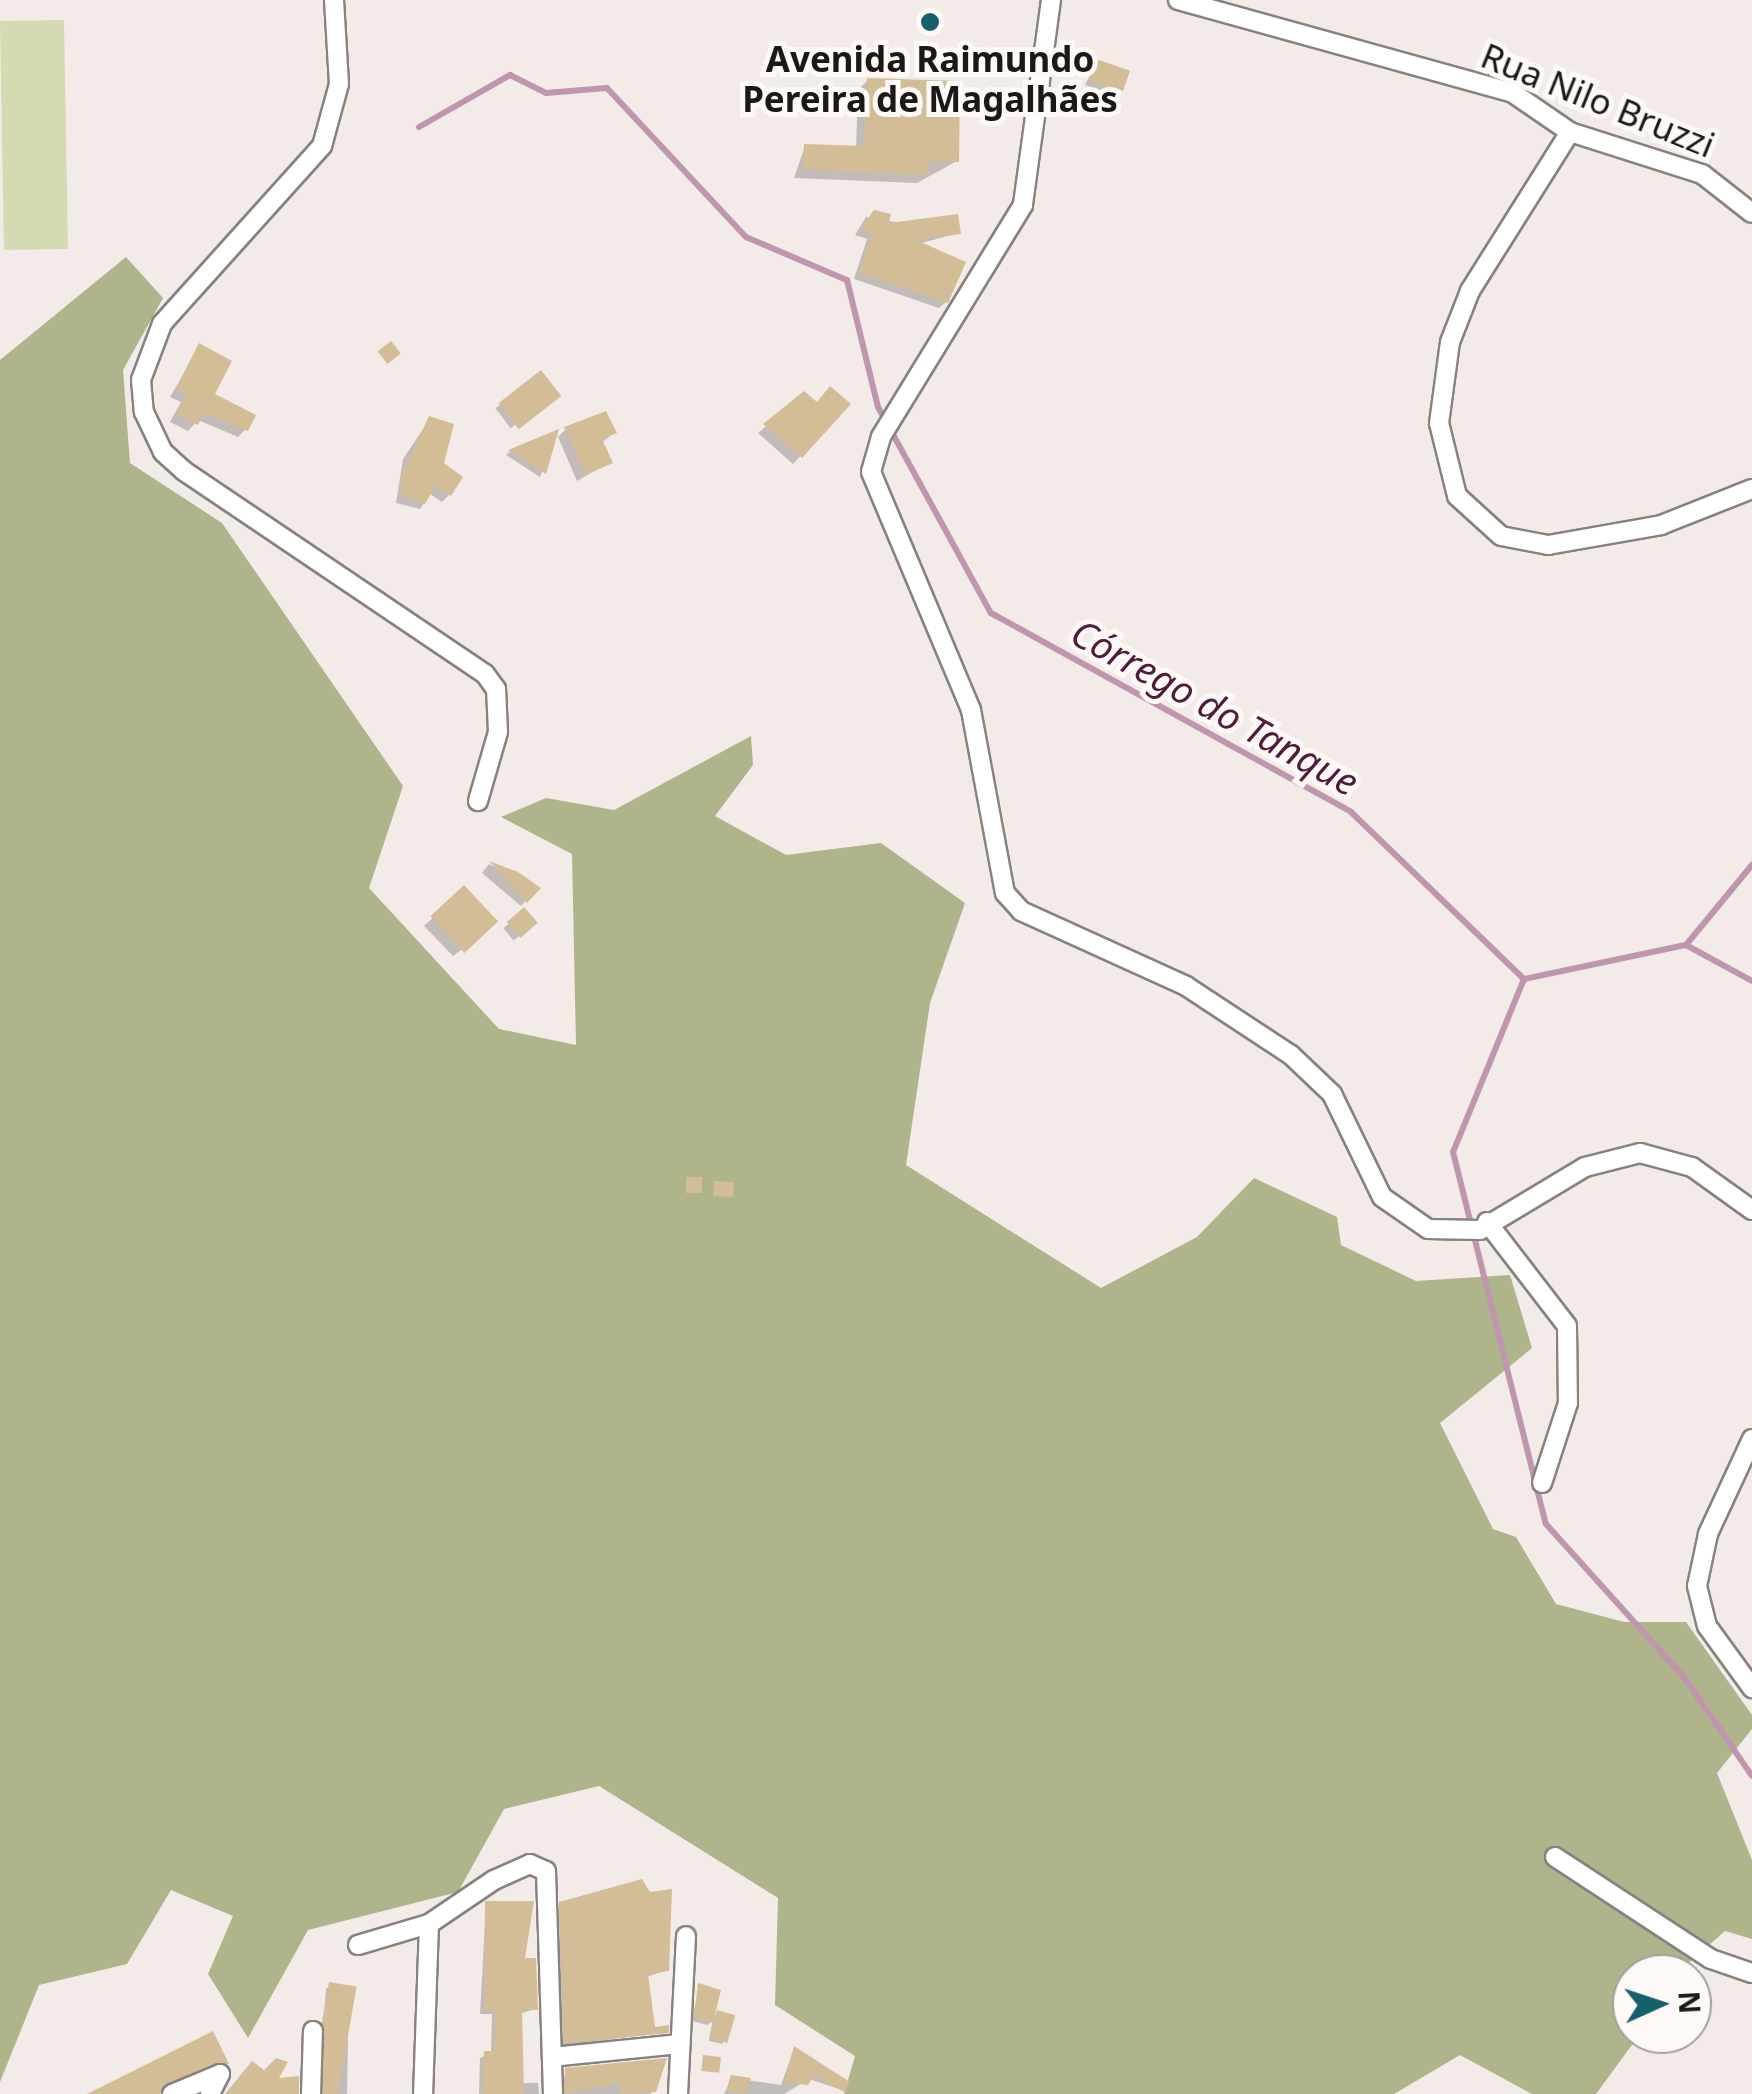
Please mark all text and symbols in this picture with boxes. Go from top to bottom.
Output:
marker: Avenida Raimundo Pereira de Magalhães [919,11,941,33]
street label: Rua Nilo Bruzzi [1475,34,1721,166]
place label: Avenida Raimundo Pereira de Magalhães [742,38,1118,120]
water label: Córrego do Tanque [1063,609,1367,805]
north arrow [1612,1954,1712,2054]
text: N [1670,1990,1710,2015]

